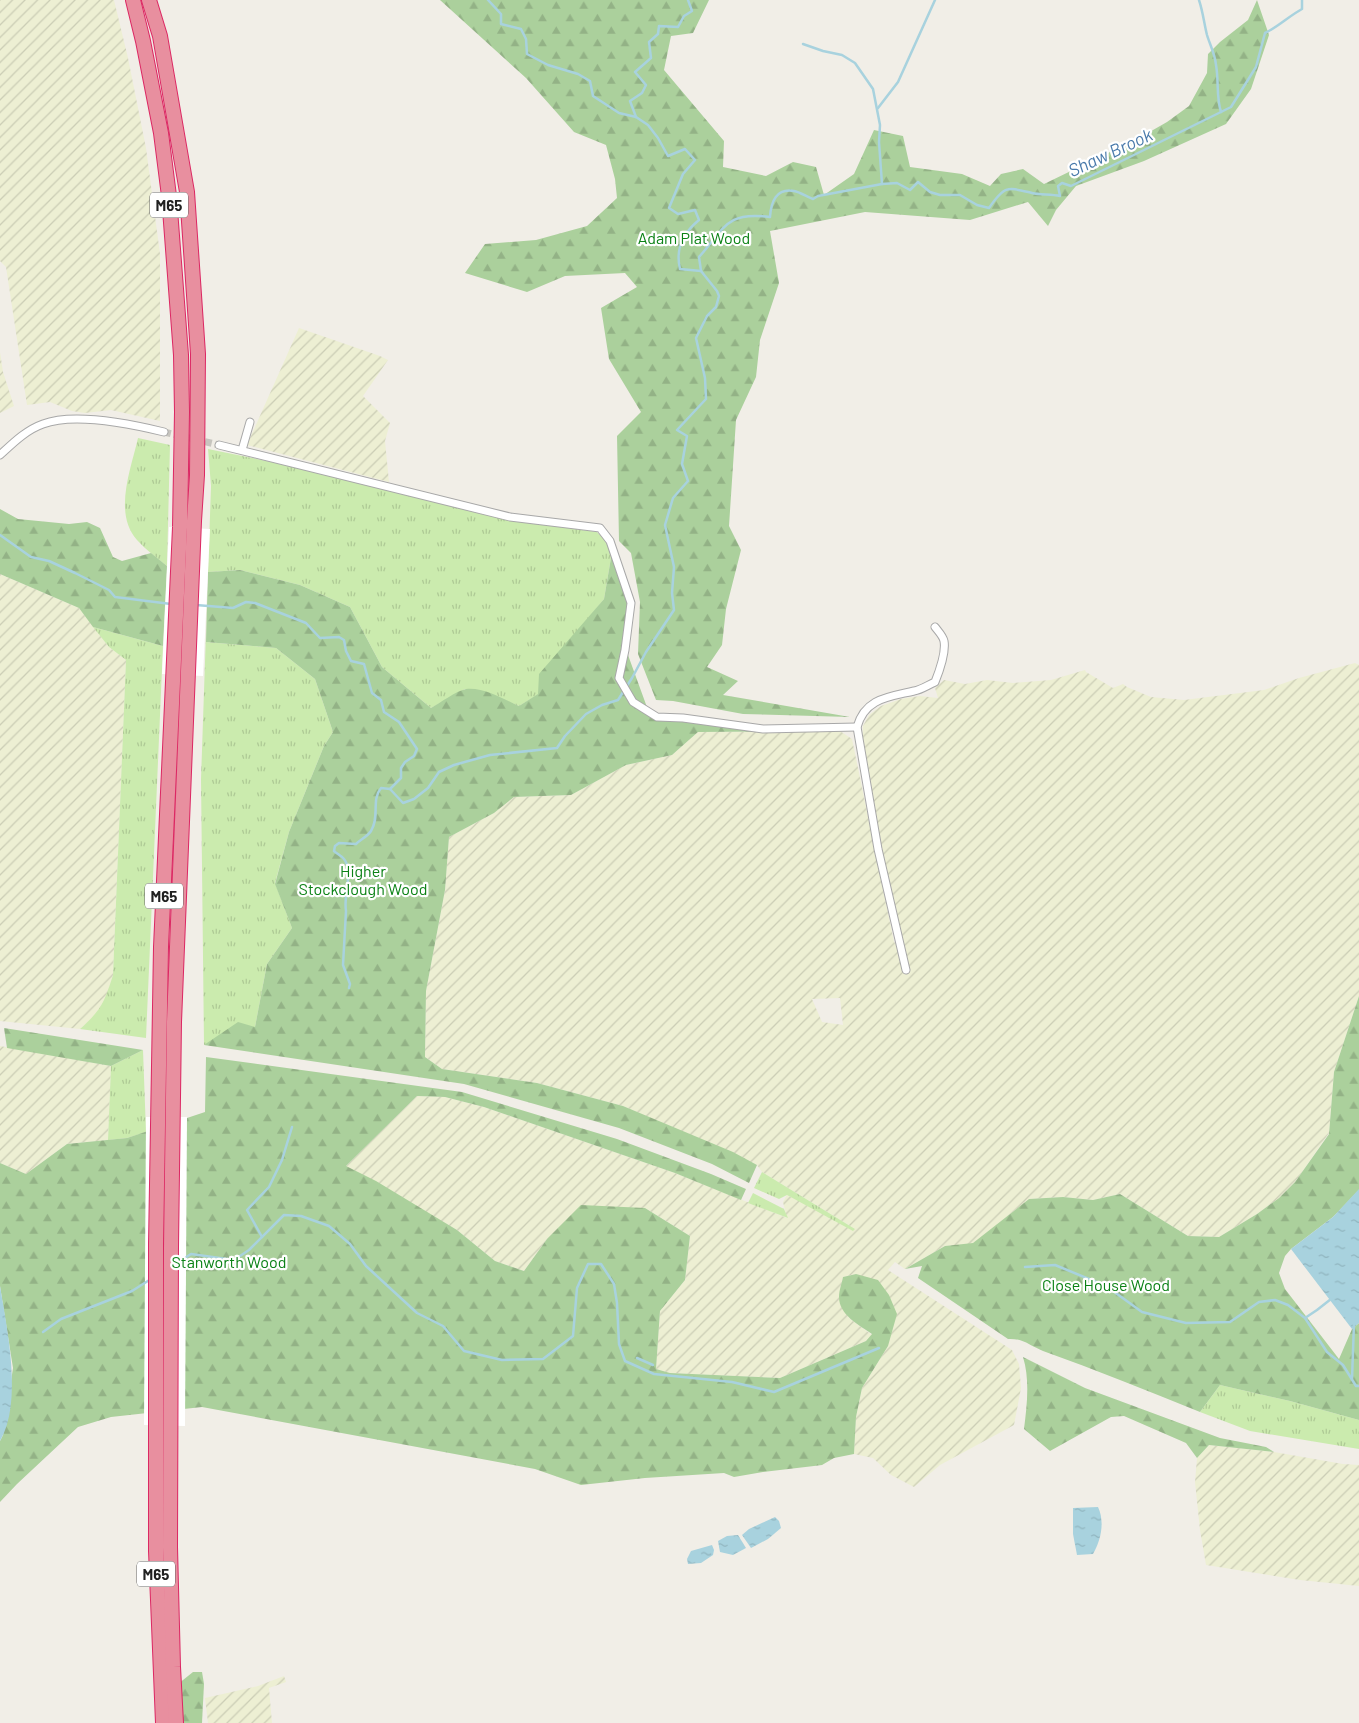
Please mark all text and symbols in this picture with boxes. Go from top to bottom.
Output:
water label: Shaw Brook [1064,123,1156,181]
road number: M65 [150,192,188,218]
park label: Adam Plat Wood [638,228,750,247]
park label: Higher Stockclough Wood [299,861,427,898]
road number: M65 [145,884,183,908]
park label: Stanworth Wood [172,1252,286,1271]
park label: Close House Wood [1042,1275,1170,1294]
road number: M65 [137,1562,175,1586]

